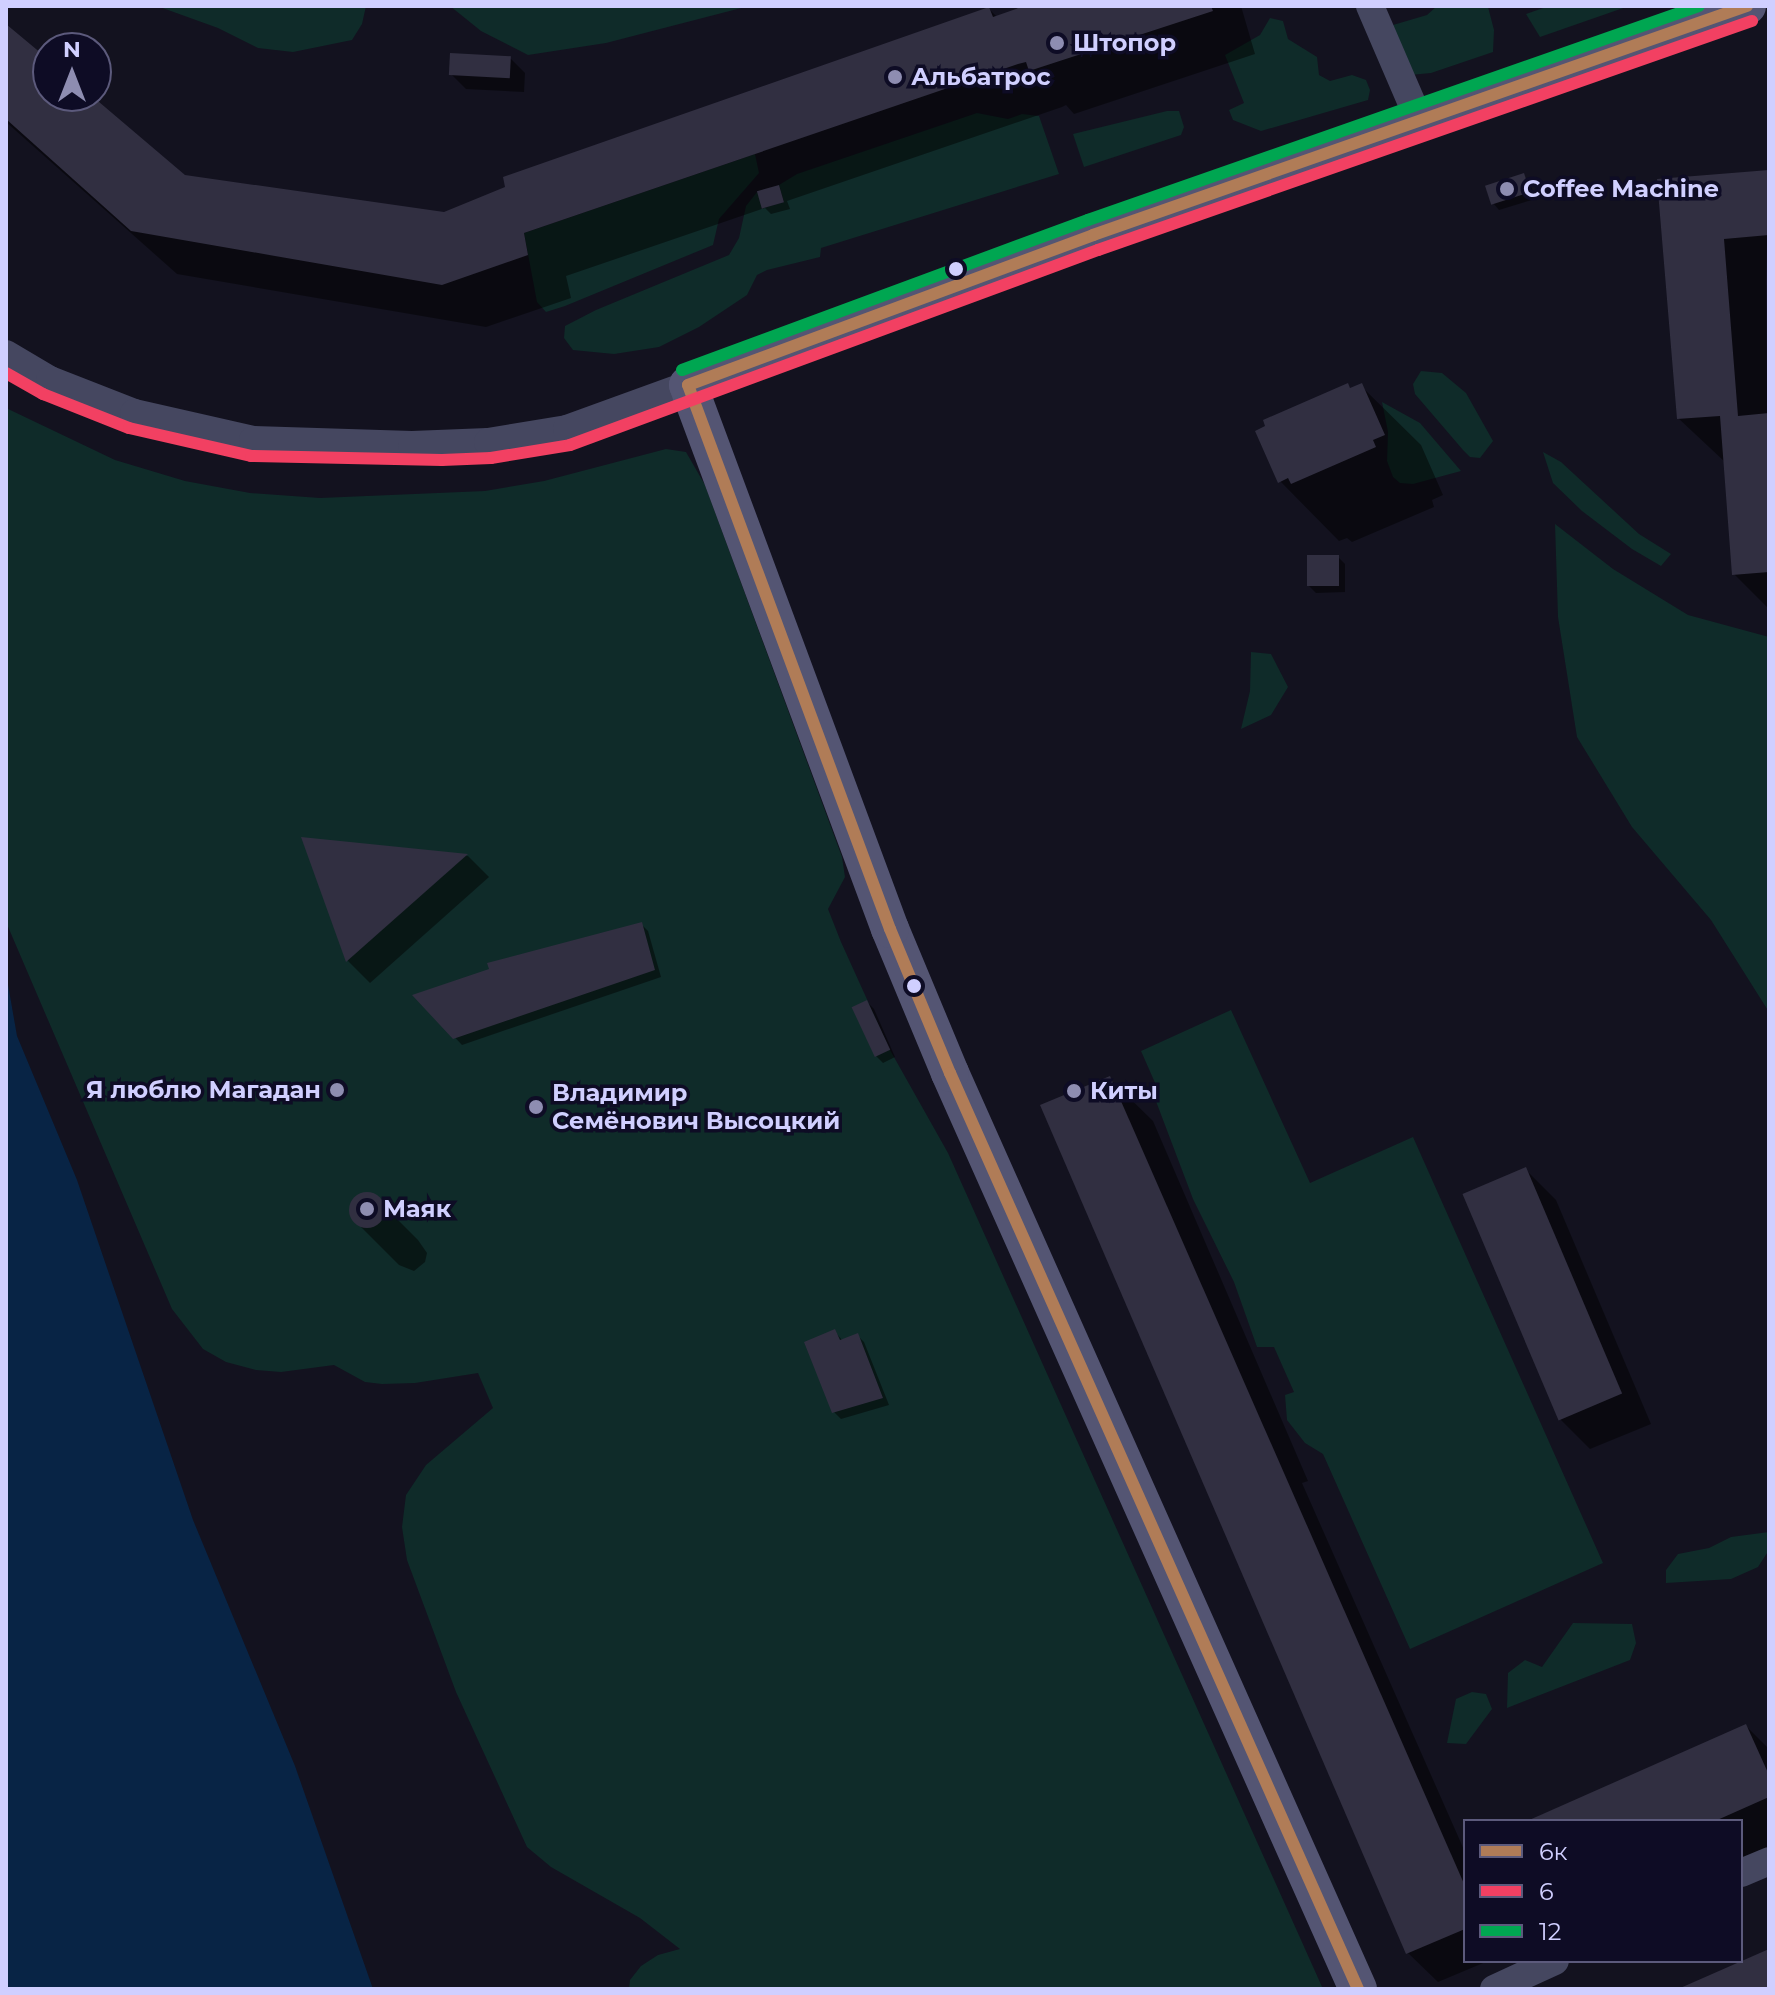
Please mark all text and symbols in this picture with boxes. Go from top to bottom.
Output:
place label: Штопор [1073,29,1176,57]
north arrow [32,32,112,112]
marker: Штопор [1048,34,1066,52]
text: N [63,36,81,63]
place label: Альбатрос [911,63,1051,91]
marker: Альбатрос [886,68,904,86]
place label: Coffee Machine [1523,175,1719,203]
marker: Coffee Machine [1498,180,1516,198]
unlabelled marker [948,261,964,277]
unlabelled marker [906,978,922,994]
place label: Я люблю Магадан [86,1076,321,1104]
place label: Киты [1090,1077,1158,1105]
place label: Владимир Семёнович Высоцкий [552,1079,840,1135]
marker: Я люблю Магадан [328,1081,346,1099]
marker: Киты [1065,1082,1083,1100]
marker: Владимир Семёнович Высоцкий [527,1098,545,1116]
place label: Маяк [383,1195,451,1223]
marker: Маяк [358,1200,376,1218]
legend [1463,1819,1743,1963]
text: 6к [1539,1837,1568,1866]
text: 6 [1539,1877,1554,1906]
text: 12 [1539,1917,1561,1946]

